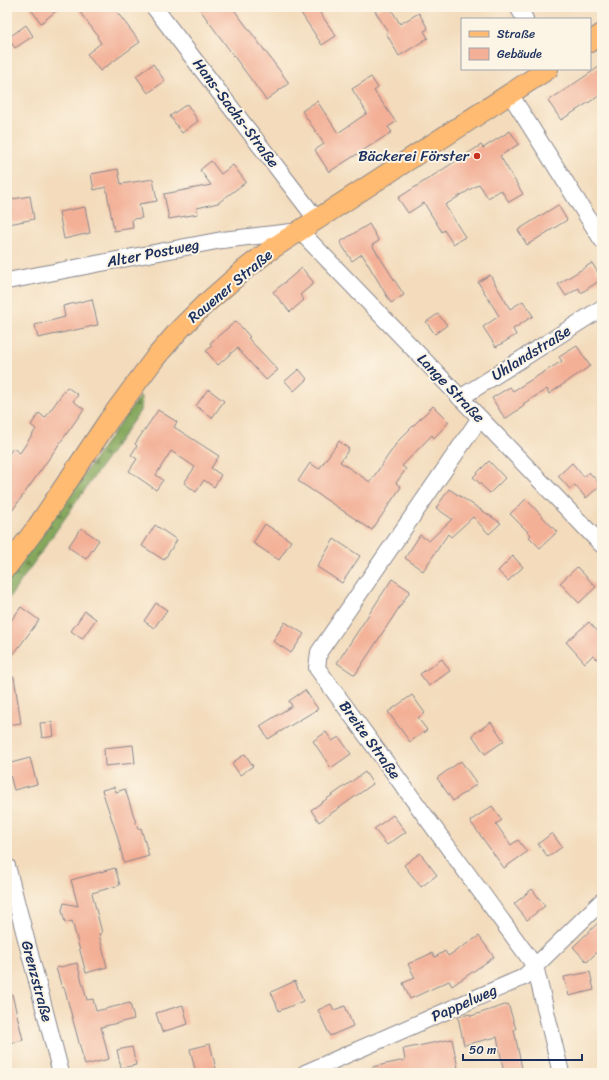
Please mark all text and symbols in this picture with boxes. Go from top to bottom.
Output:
legend [461,18,591,70]
text: Straße [497,23,535,45]
text: Gebäude [497,43,542,65]
street label: Hans-Sachs-Straße [186,52,286,174]
place label: Bäckerei Förster [358,143,470,169]
marker: Bäckerei Förster [472,151,482,161]
street label: Alter Postweg [104,231,202,275]
street label: Rauener Straße [182,242,278,330]
street label: Uhlandstraße [486,318,576,388]
street label: Lange Straße [411,347,491,429]
street label: Breite Straße [332,695,408,785]
street label: Grenzstraße [14,937,60,1025]
street label: Pappelweg [427,977,501,1029]
scale bar [463,1036,582,1062]
text: 50 m [469,1039,496,1061]

